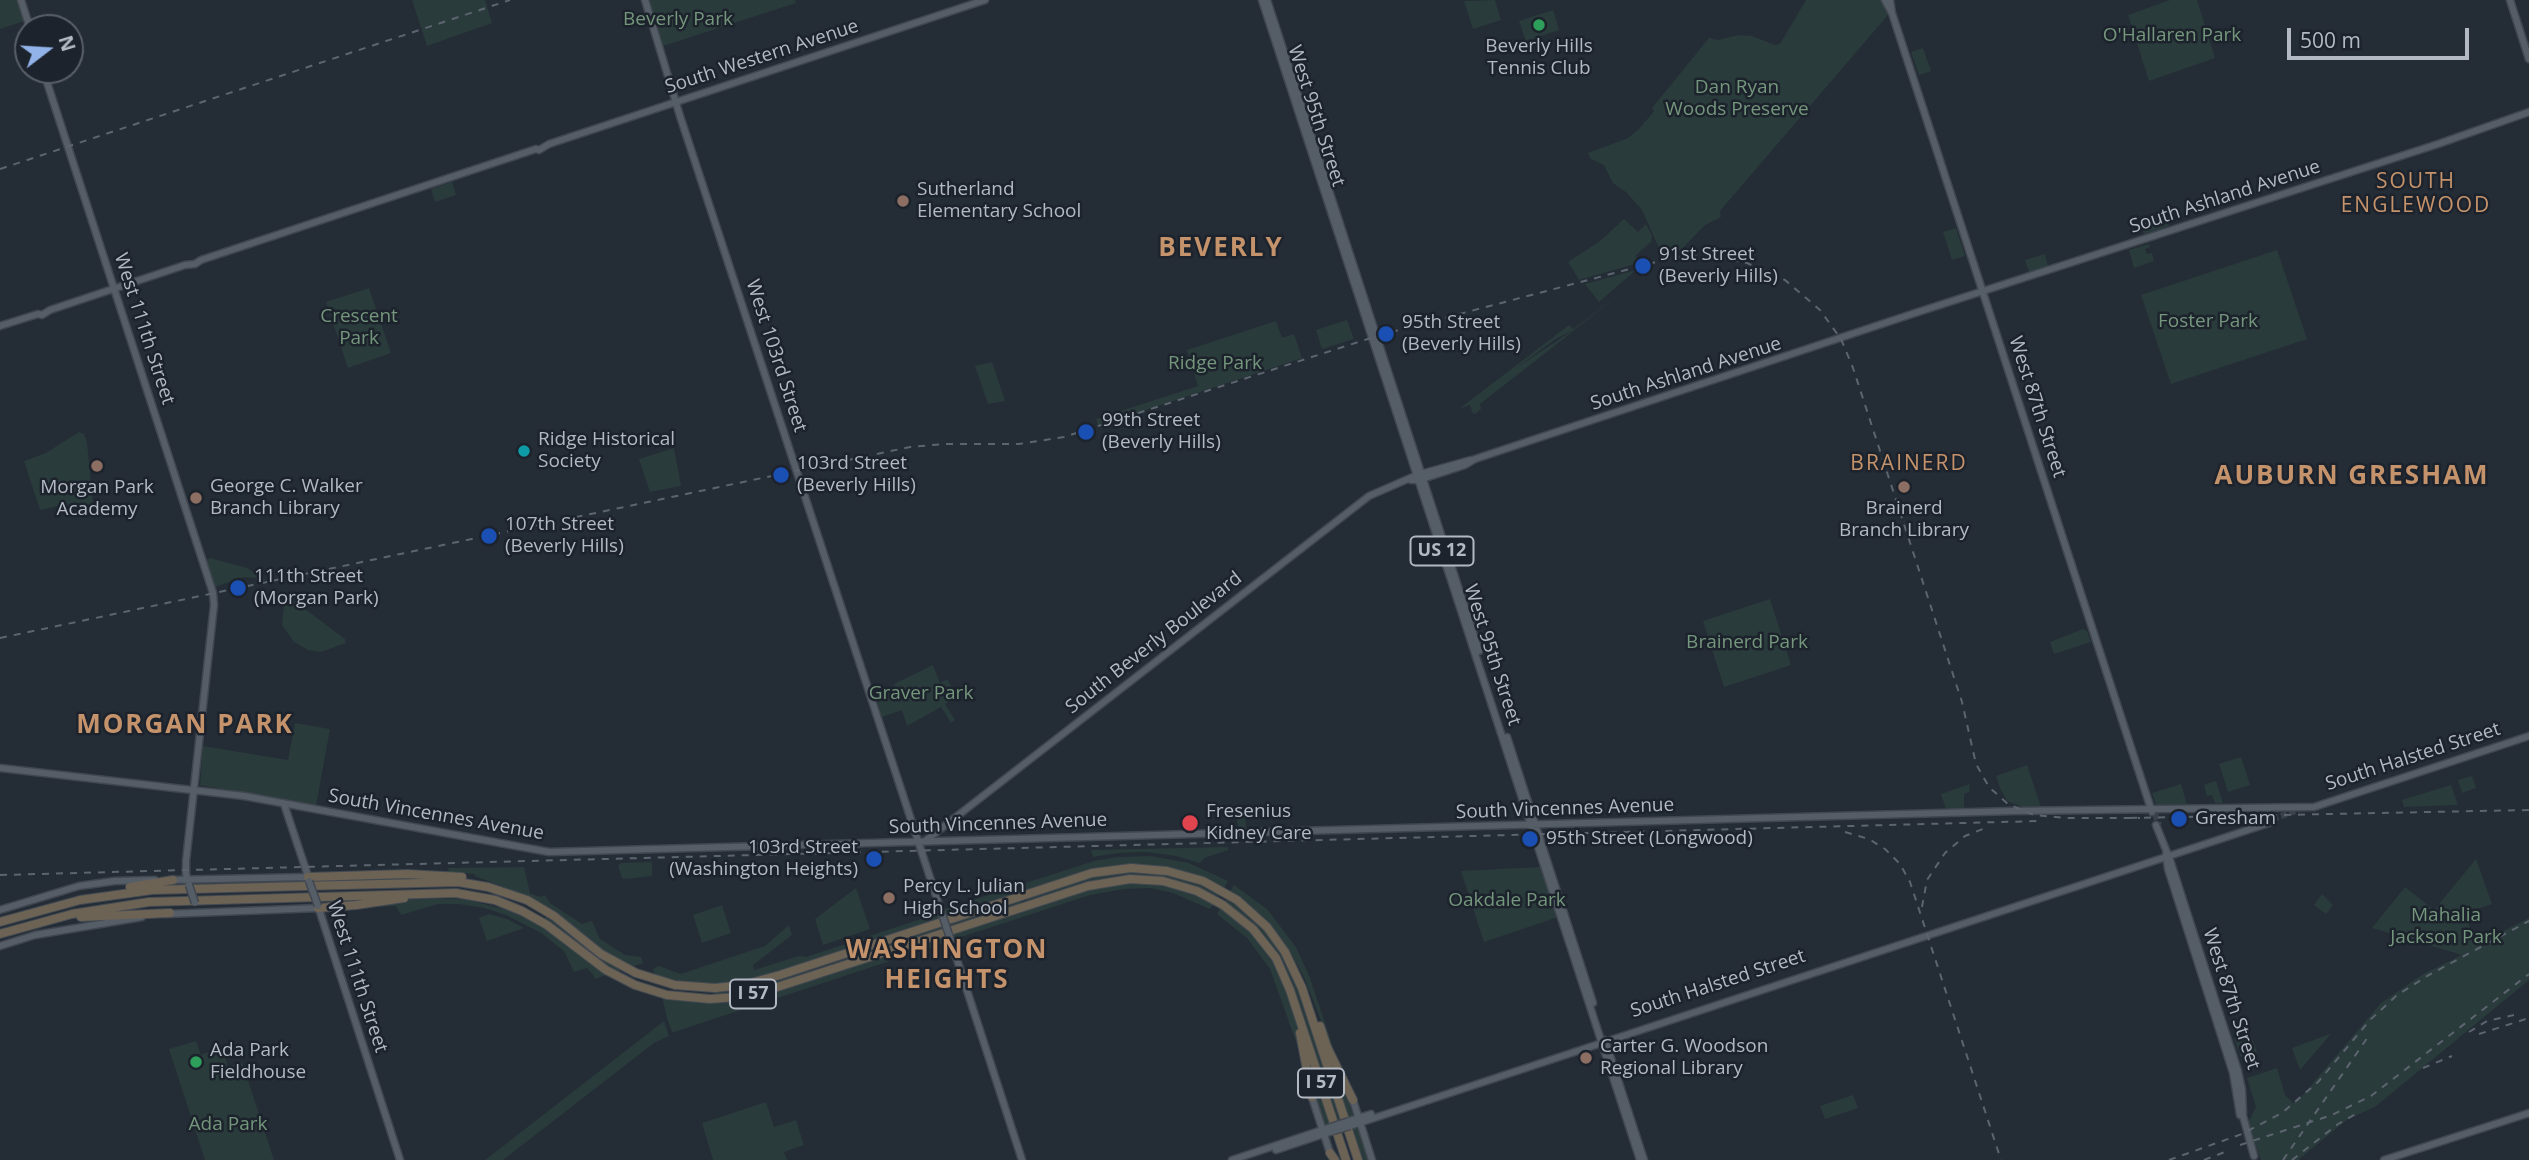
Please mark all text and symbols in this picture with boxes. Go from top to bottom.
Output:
park label: Beverly Park [623,9,733,31]
north arrow [14,14,84,84]
scale bar [2291,14,2473,58]
street label: South Western Avenue [662,15,862,99]
marker: Beverly Hills Tennis Club [1531,17,1547,33]
park label: O'Hallaren Park [2103,25,2241,47]
text: 500 m [2300,26,2361,54]
text: N [52,32,82,55]
place label: Beverly Hills Tennis Club [1485,36,1593,80]
street label: West 95th Street [1282,43,1350,189]
park label: Dan Ryan Woods Preserve [1665,77,1809,121]
street label: South Ashland Avenue [2127,155,2323,239]
district label: SOUTH ENGLEWOOD [2342,169,2490,219]
place label: Sutherland Elementary School [917,179,1081,223]
marker: Sutherland Elementary School [895,193,911,209]
district label: BEVERLY [1159,233,1283,265]
place label: 91st Street (Beverly Hills) [1659,244,1778,288]
street label: West 111th Street [109,250,179,408]
marker: 91st Street (Beverly Hills) [1633,256,1653,276]
street label: West 103rd Street [741,277,811,435]
park label: Crescent Park [320,306,398,350]
park label: Foster Park [2158,311,2258,333]
place label: 95th Street (Beverly Hills) [1402,312,1521,356]
marker: 95th Street (Beverly Hills) [1376,324,1396,344]
street label: South Ashland Avenue [1588,332,1784,416]
street label: West 87th Street [2003,334,2071,480]
park label: Ridge Park [1168,353,1262,375]
place label: 99th Street (Beverly Hills) [1102,410,1221,454]
marker: 99th Street (Beverly Hills) [1076,422,1096,442]
place label: Ridge Historical Society [538,429,675,473]
marker: Ridge Historical Society [516,443,532,459]
district label: BRAINERD [1851,451,1967,477]
place label: 103rd Street (Beverly Hills) [797,453,916,497]
marker: Morgan Park Academy [89,458,105,474]
district label: AUBURN GRESHAM [2216,461,2488,493]
marker: 103rd Street (Beverly Hills) [771,465,791,485]
place label: George C. Walker Branch Library [210,476,363,520]
place label: Morgan Park Academy [40,477,154,521]
marker: Brainerd Branch Library [1896,479,1912,495]
marker: George C. Walker Branch Library [188,490,204,506]
place label: Brainerd Branch Library [1839,498,1969,542]
place label: 107th Street (Beverly Hills) [505,514,624,558]
marker: 107th Street (Beverly Hills) [479,526,499,546]
road number: US 12 [1410,536,1474,566]
place label: 111th Street (Morgan Park) [254,566,379,610]
street label: South Beverly Boulevard [1061,567,1247,719]
marker: 111th Street (Morgan Park) [228,578,248,598]
street label: West 95th Street [1458,582,1526,728]
park label: Brainerd Park [1686,632,1808,654]
park label: Graver Park [869,683,973,705]
district label: MORGAN PARK [78,710,292,742]
street label: South Halsted Street [2323,718,2503,796]
street label: South Vincennes Avenue [326,785,546,845]
street label: South Vincennes Avenue [1455,794,1675,824]
place label: Fresenius Kidney Care [1206,801,1312,845]
place label: Gresham [2195,808,2276,830]
street label: South Vincennes Avenue [888,809,1108,839]
marker: Gresham [2169,809,2189,829]
marker: Fresenius Kidney Care [1180,813,1200,833]
place label: 95th Street (Longwood) [1546,828,1753,850]
marker: 95th Street (Longwood) [1520,829,1540,849]
place label: 103rd Street (Washington Heights) [669,837,858,881]
marker: 103rd Street (Washington Heights) [864,849,884,869]
place label: Percy L. Julian High School [903,876,1025,920]
marker: Percy L. Julian High School [881,890,897,906]
park label: Oakdale Park [1448,890,1566,912]
street label: West 111th Street [322,898,392,1056]
park label: Mahalia Jackson Park [2390,905,2502,949]
street label: West 87th Street [2197,926,2265,1072]
district label: WASHINGTON HEIGHTS [847,935,1047,996]
street label: South Halsted Street [1628,945,1808,1023]
road number: I 57 [730,979,776,1009]
place label: Carter G. Woodson Regional Library [1600,1036,1768,1080]
place label: Ada Park Fieldhouse [210,1040,306,1084]
marker: Carter G. Woodson Regional Library [1578,1050,1594,1066]
marker: Ada Park Fieldhouse [188,1054,204,1070]
road number: I 57 [1298,1068,1344,1098]
park label: Ada Park [189,1114,267,1136]

